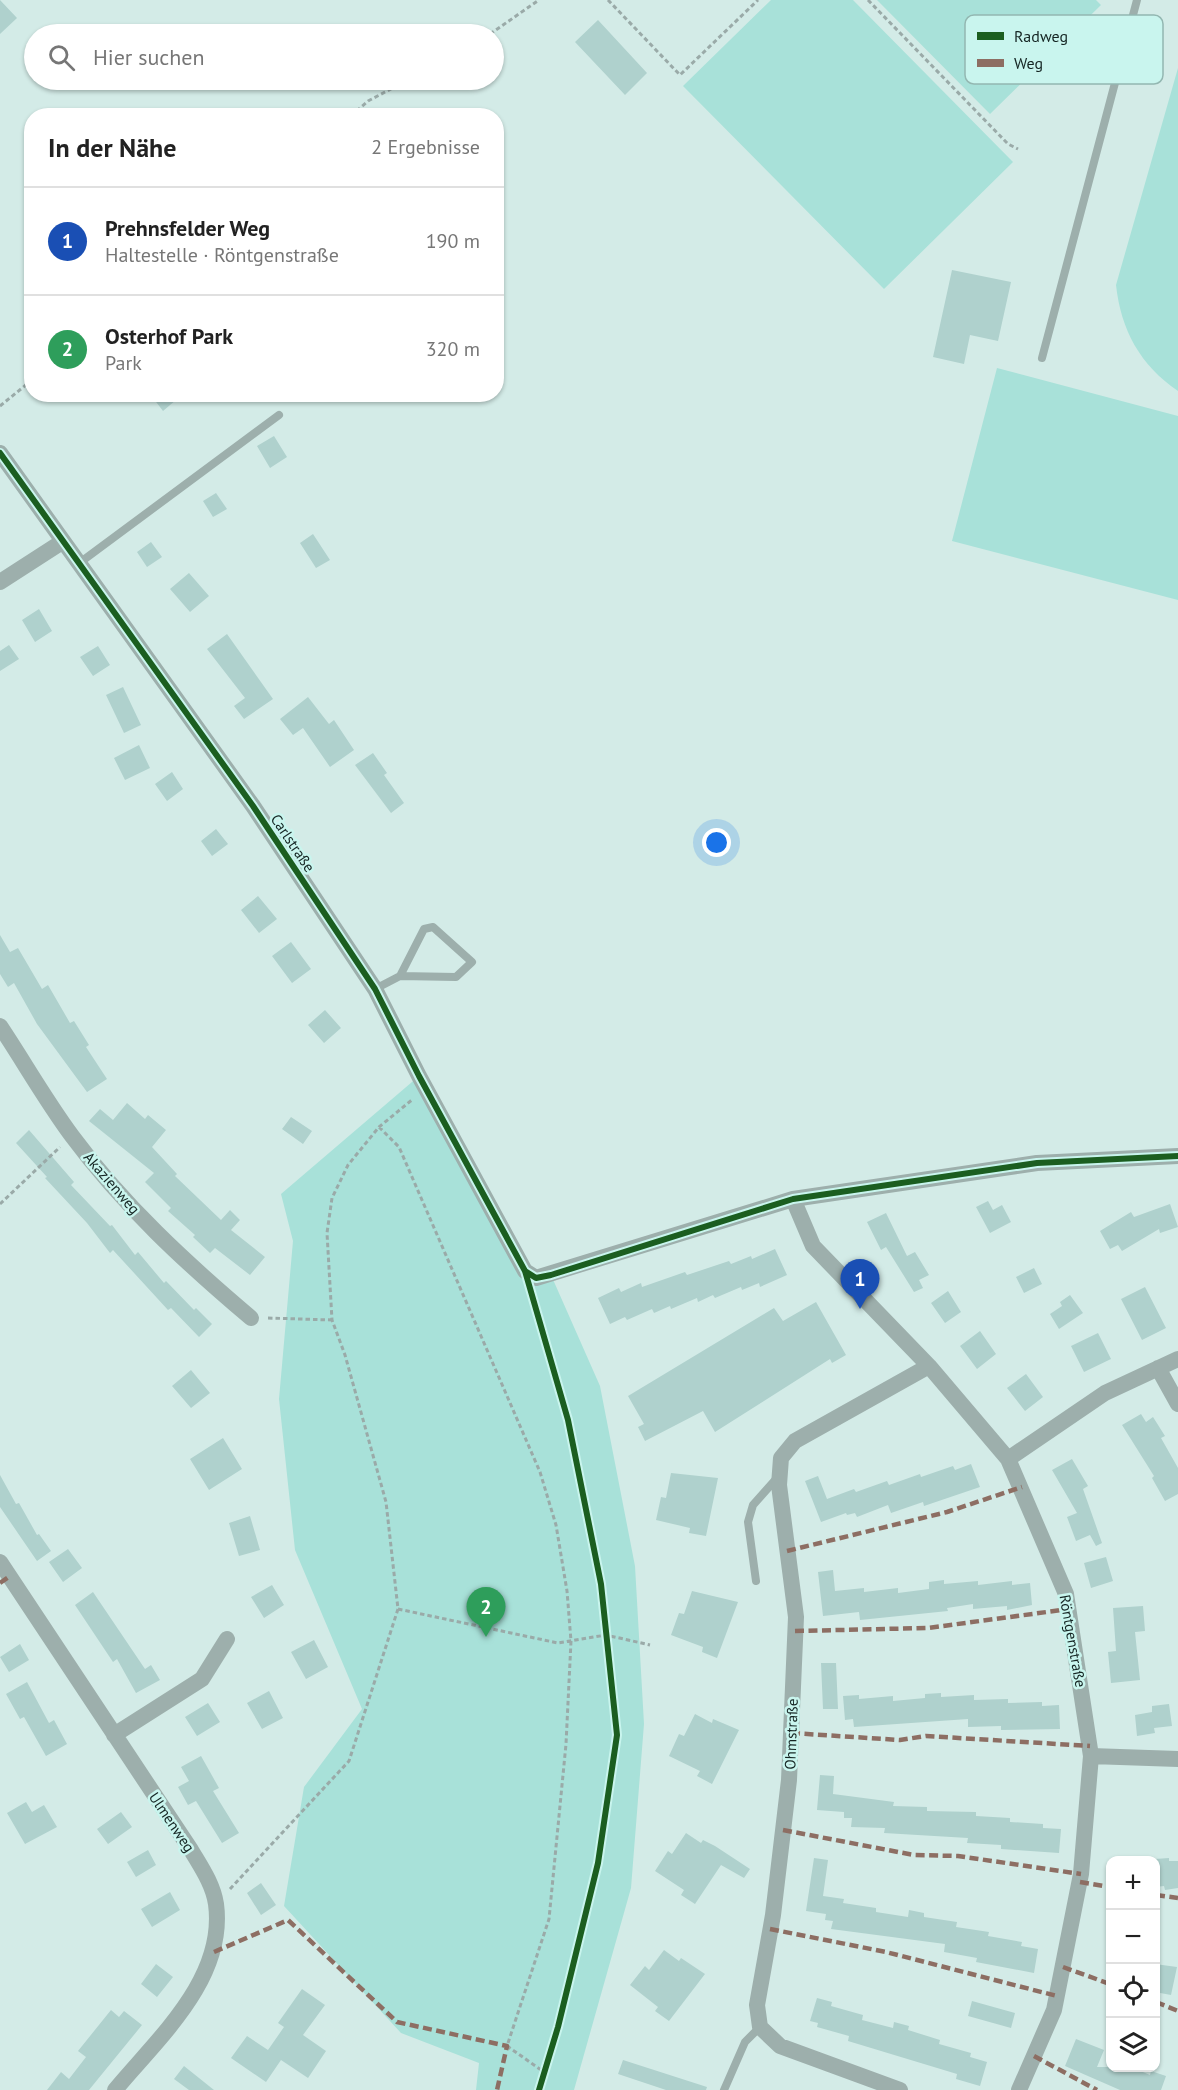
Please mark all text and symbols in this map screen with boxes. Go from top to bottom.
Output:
legend [965,15,1163,84]
search box [24,24,504,90]
text: Radweg [1014,26,1068,46]
icon: search [45,41,78,74]
text: Hier suchen [93,43,205,71]
text: Weg [1014,53,1043,73]
text: In der Nähe [48,131,176,164]
text: 2 Ergebnisse [371,134,480,160]
text: Prehnsfelder Weg [105,214,270,242]
text: 1 [62,228,73,254]
text: 190 m [426,228,480,254]
text: Haltestelle · Röntgenstraße [105,242,339,268]
text: Osterhof Park [105,322,233,350]
text: 2 [62,336,73,362]
text: 320 m [426,336,480,362]
text: Park [105,350,142,376]
street label: Carlstraße [267,810,319,876]
your location [702,828,731,857]
street label: Akazienweg [80,1148,144,1218]
pin: 1 [840,1260,880,1309]
pin: 2 [466,1588,506,1637]
street label: Röntgenstraße [1056,1593,1090,1689]
street label: Ohmstraße [780,1698,802,1770]
street label: Ulmenweg [145,1788,199,1856]
map controls [1106,1856,1160,2072]
button: + [1106,1856,1160,1910]
button: − [1106,1910,1160,1964]
button: locate [1106,1964,1160,2018]
button: layers [1106,2018,1160,2072]

